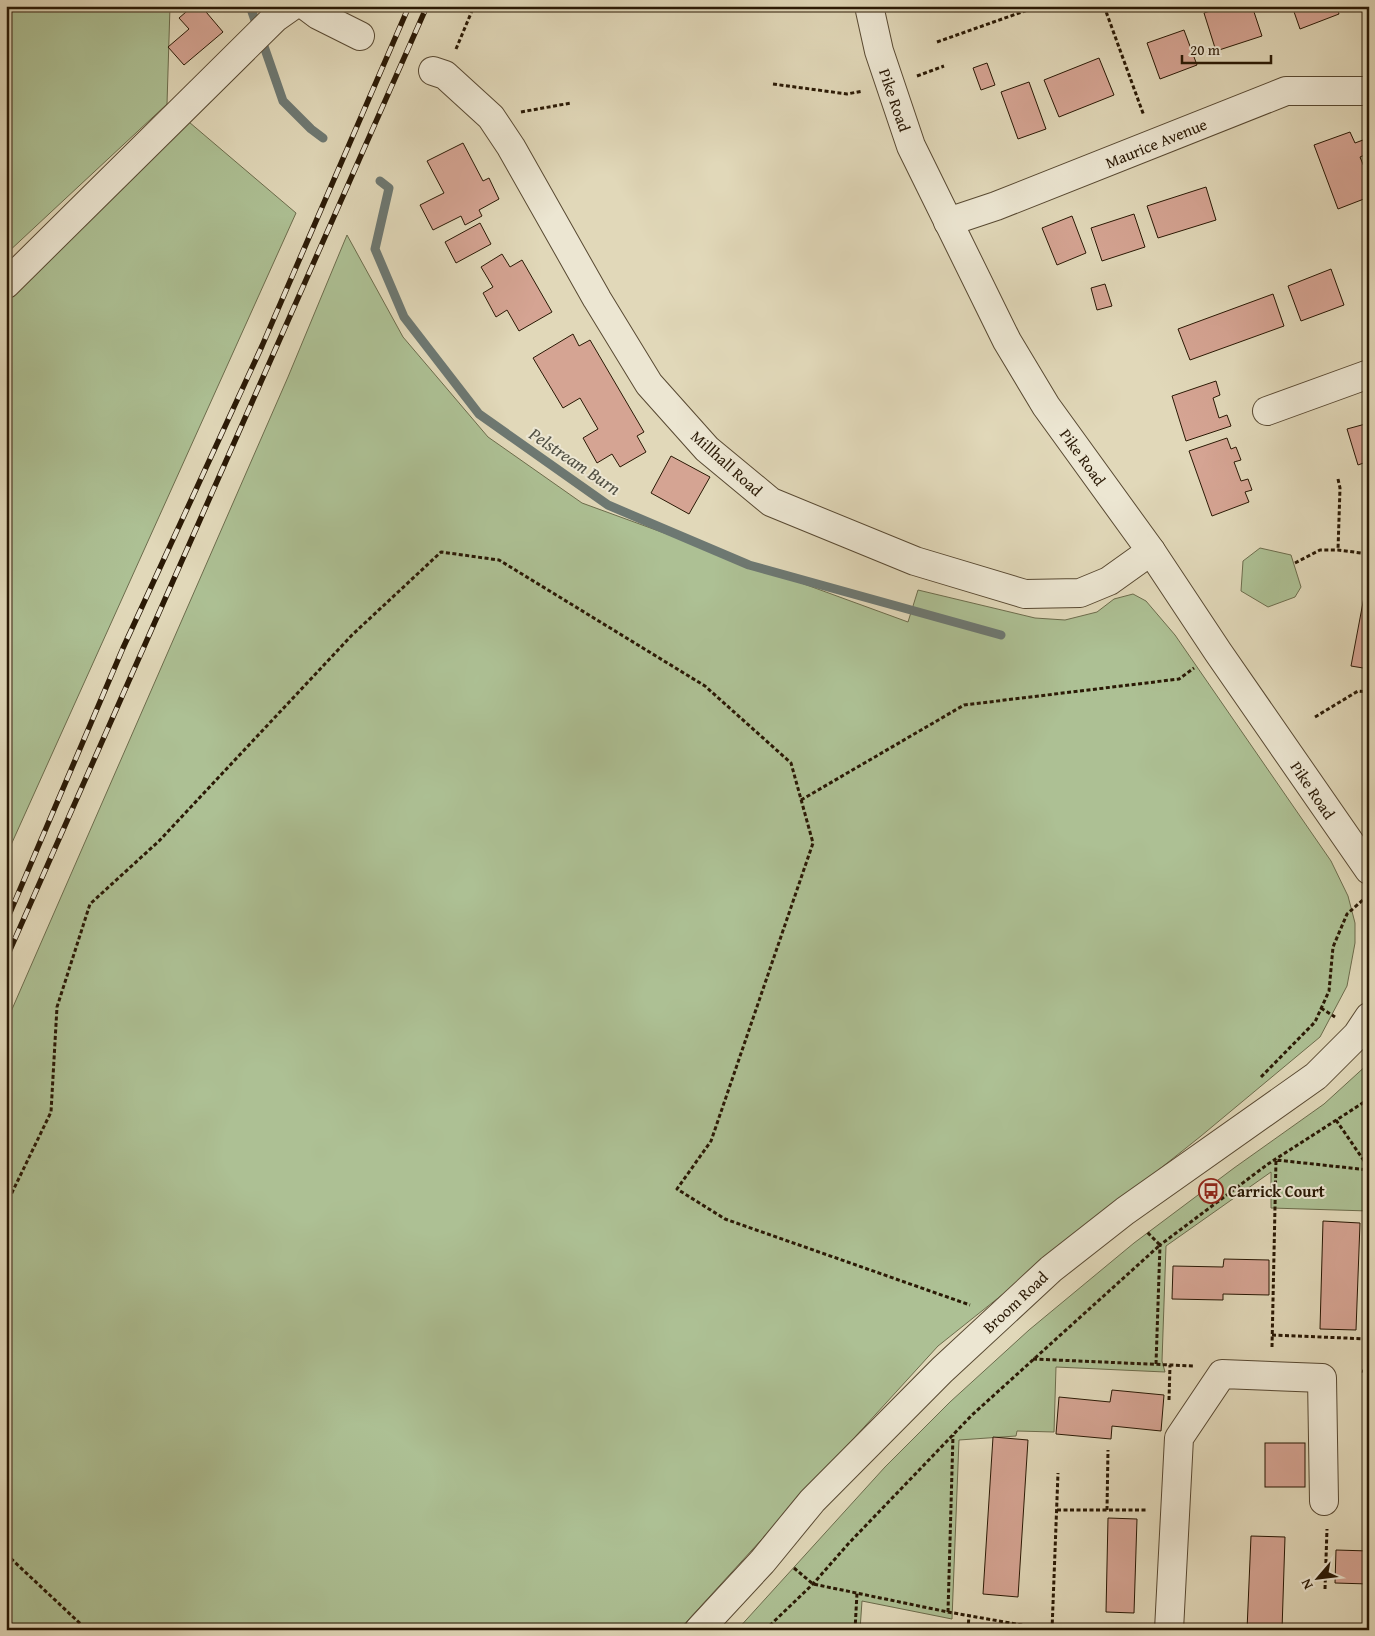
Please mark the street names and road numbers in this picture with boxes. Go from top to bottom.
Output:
street label: Pike Road [873,65,917,135]
street label: Maurice Avenue [1102,112,1210,174]
street label: Pike Road [1054,423,1112,491]
street label: Millhall Road [686,424,768,502]
street label: Pike Road [1285,756,1341,824]
street label: Broom Road [977,1265,1053,1339]

